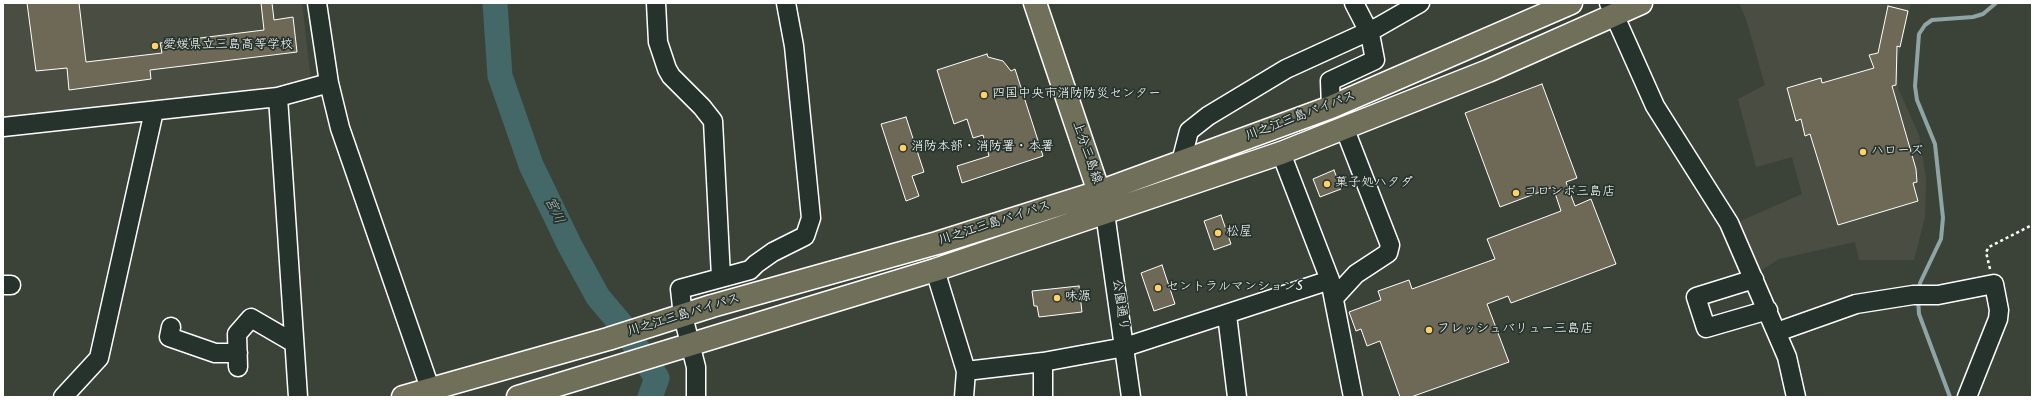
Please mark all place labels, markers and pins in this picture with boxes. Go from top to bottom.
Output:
place label: 愛媛県立三島高等学校 [163,38,293,54]
marker: 愛媛県立三島高等学校 [150,41,160,51]
place label: 四国中央市消防防災センター [992,87,1161,103]
marker: 四国中央市消防防災センター [979,90,989,100]
place label: 消防本部・消防署・本署 [911,140,1054,156]
marker: 消防本部・消防署・本署 [898,143,908,153]
place label: ハローズ [1871,144,1923,160]
marker: ハローズ [1858,147,1868,157]
place label: 菓子処ハタダ [1335,176,1413,192]
marker: 菓子処ハタダ [1322,179,1332,189]
place label: コロンボ三島店 [1524,185,1615,201]
marker: コロンボ三島店 [1511,188,1521,198]
place label: 松屋 [1226,225,1252,241]
marker: 松屋 [1213,228,1223,238]
place label: セントラルマンションS [1166,280,1303,296]
marker: セントラルマンションS [1153,283,1163,293]
place label: 味源 [1065,290,1091,306]
marker: 味源 [1052,293,1062,303]
place label: フレッシュバリュー三島店 [1437,322,1593,338]
marker: フレッシュバリュー三島店 [1424,325,1434,335]

